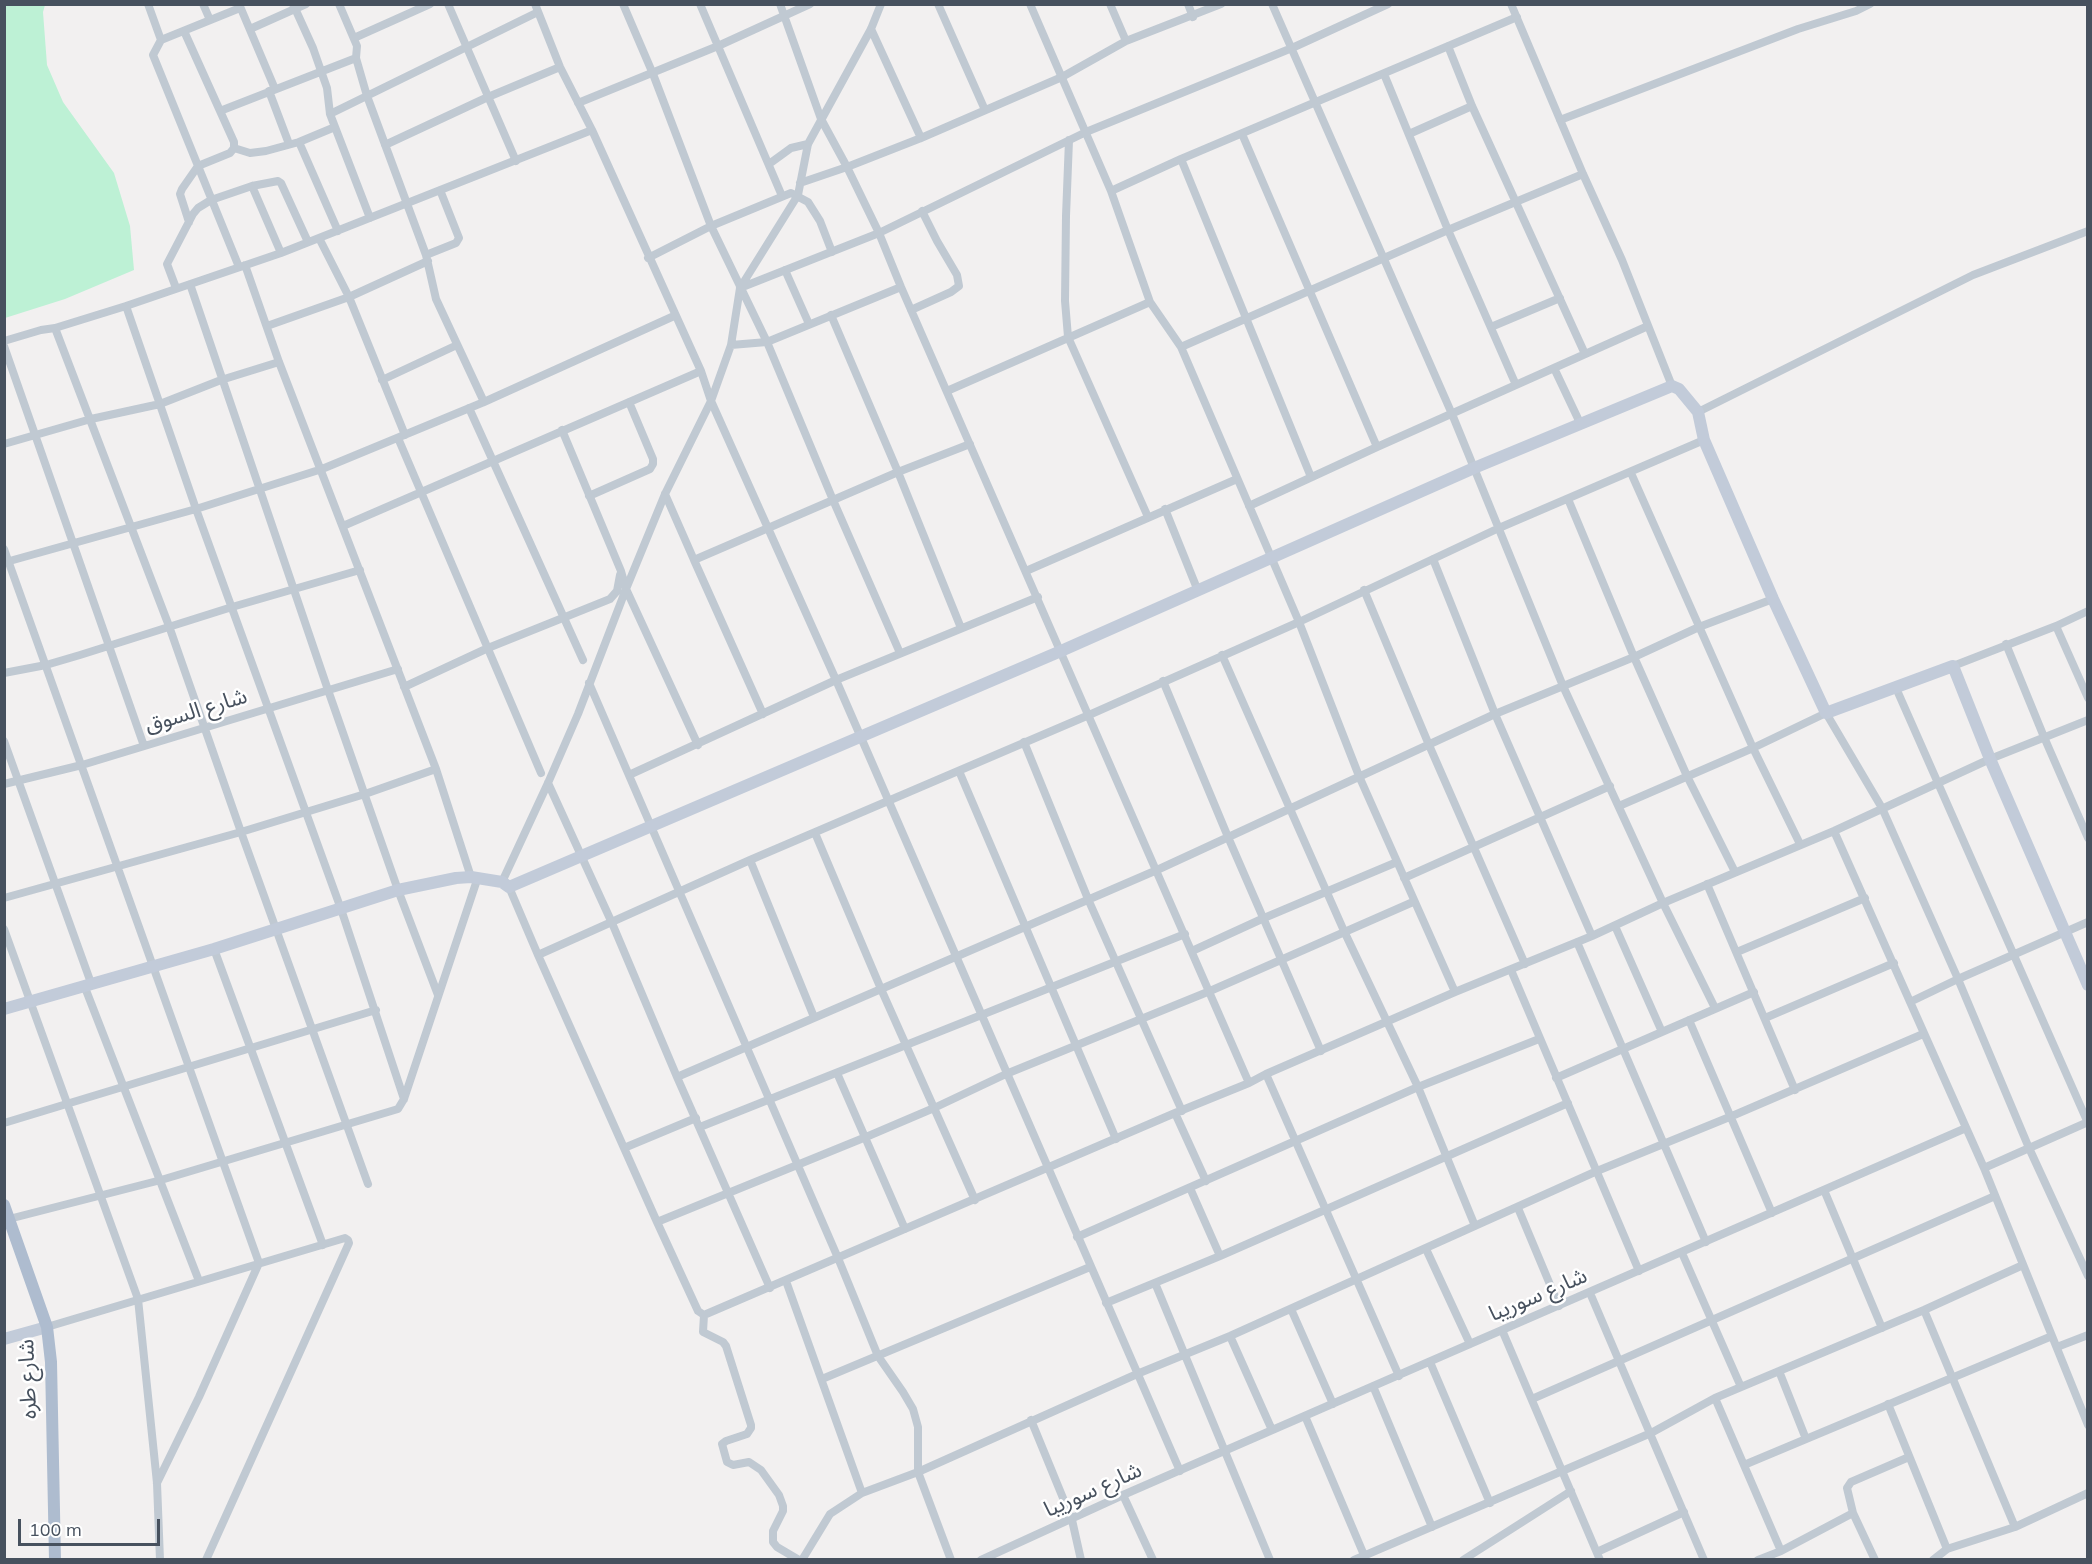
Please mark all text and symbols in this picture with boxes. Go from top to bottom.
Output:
street label: شارع السوق [142,683,250,739]
street label: شارع سوريبا [1485,1262,1591,1328]
street label: شارع طره [13,1338,43,1420]
street label: شارع سوريبا [1040,1457,1146,1523]
scale bar [21,1507,164,1545]
text: 100 m [29,1518,82,1541]

